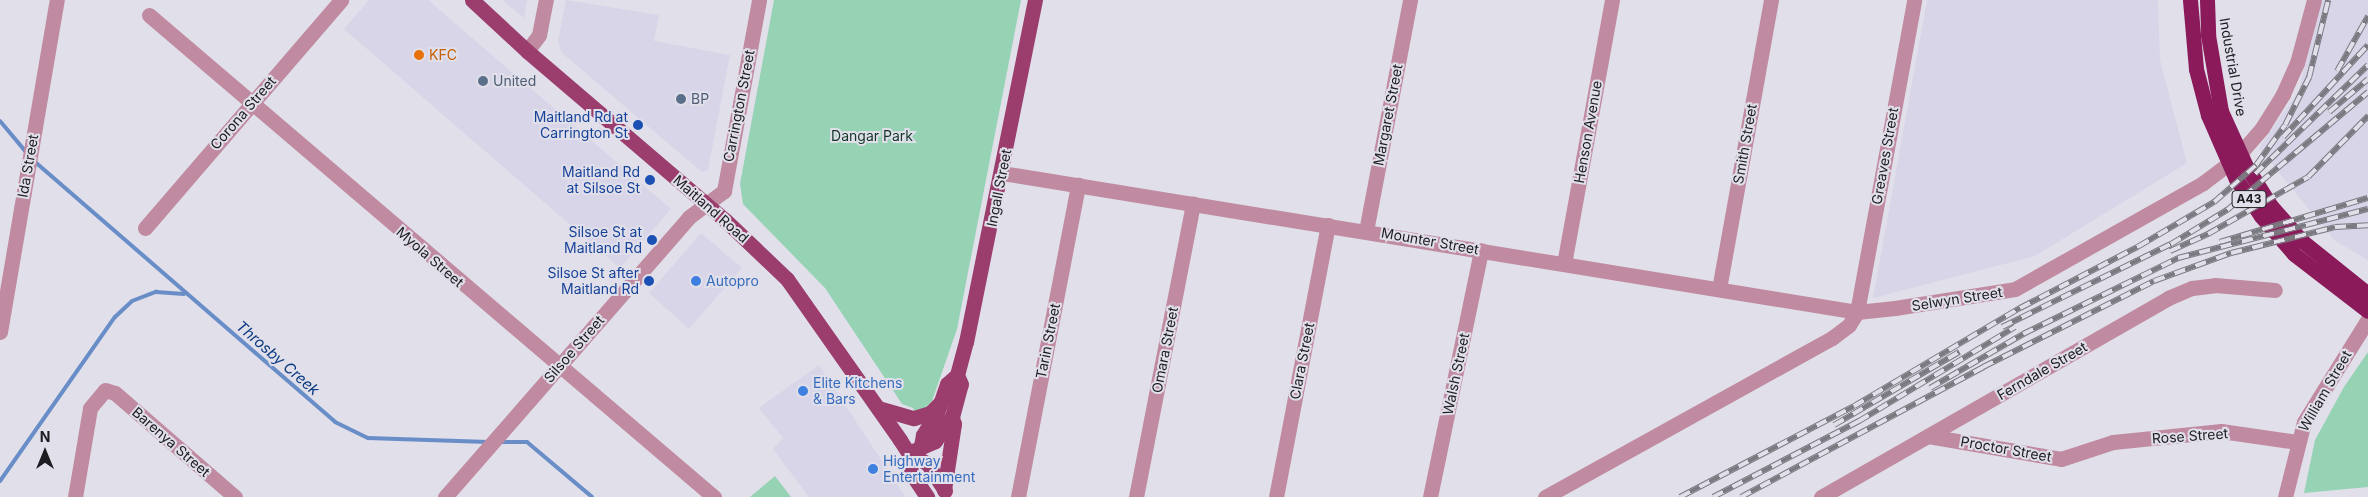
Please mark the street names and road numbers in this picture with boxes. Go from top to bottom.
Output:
street label: Industrial Drive [2216,16,2250,118]
street label: Carrington Street [720,49,758,163]
street label: Margaret Street [1370,63,1406,167]
street label: Corona Street [207,73,279,153]
street label: Henson Avenue [1571,79,1605,185]
street label: Smith Street [1730,103,1760,185]
street label: Greaves Street [1868,106,1902,206]
street label: Ida Street [14,133,42,199]
street label: Ingall Street [983,148,1015,228]
street label: Maitland Road [670,172,752,246]
road number: A43 [2232,190,2266,208]
street label: Myola Street [393,223,467,291]
street label: Mounter Street [1380,224,1480,258]
street label: Selwyn Street [1910,284,2004,314]
street label: Tarin Street [1032,302,1064,380]
street label: Omara Street [1148,305,1182,395]
street label: Silsoe Street [540,312,608,386]
street label: Clara Street [1286,321,1318,401]
street label: Walsh Street [1439,331,1473,417]
street label: Ferndale Street [1994,338,2090,404]
street label: William Street [2295,347,2355,435]
street label: Barenya Street [129,404,213,480]
street label: Rose Street [2151,425,2229,447]
street label: Proctor Street [1959,433,2053,465]

